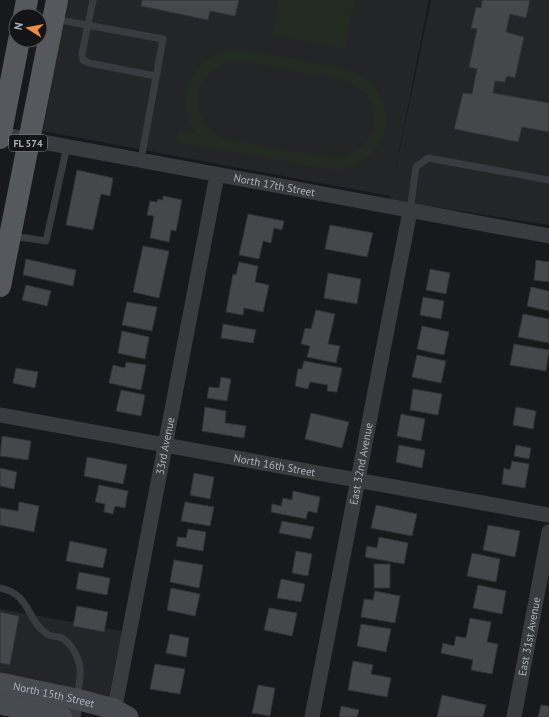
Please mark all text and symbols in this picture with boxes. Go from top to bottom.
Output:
north arrow [8,8,48,48]
text: N [11,21,26,31]
road number: FL 574 [9,135,47,151]
street label: North 17th Street [232,171,316,199]
street label: 33rd Avenue [153,415,177,476]
street label: East 32nd Avenue [346,421,376,506]
street label: North 16th Street [232,451,317,479]
street label: East 31st Avenue [515,595,544,677]
street label: North 15th Street [12,679,96,711]

